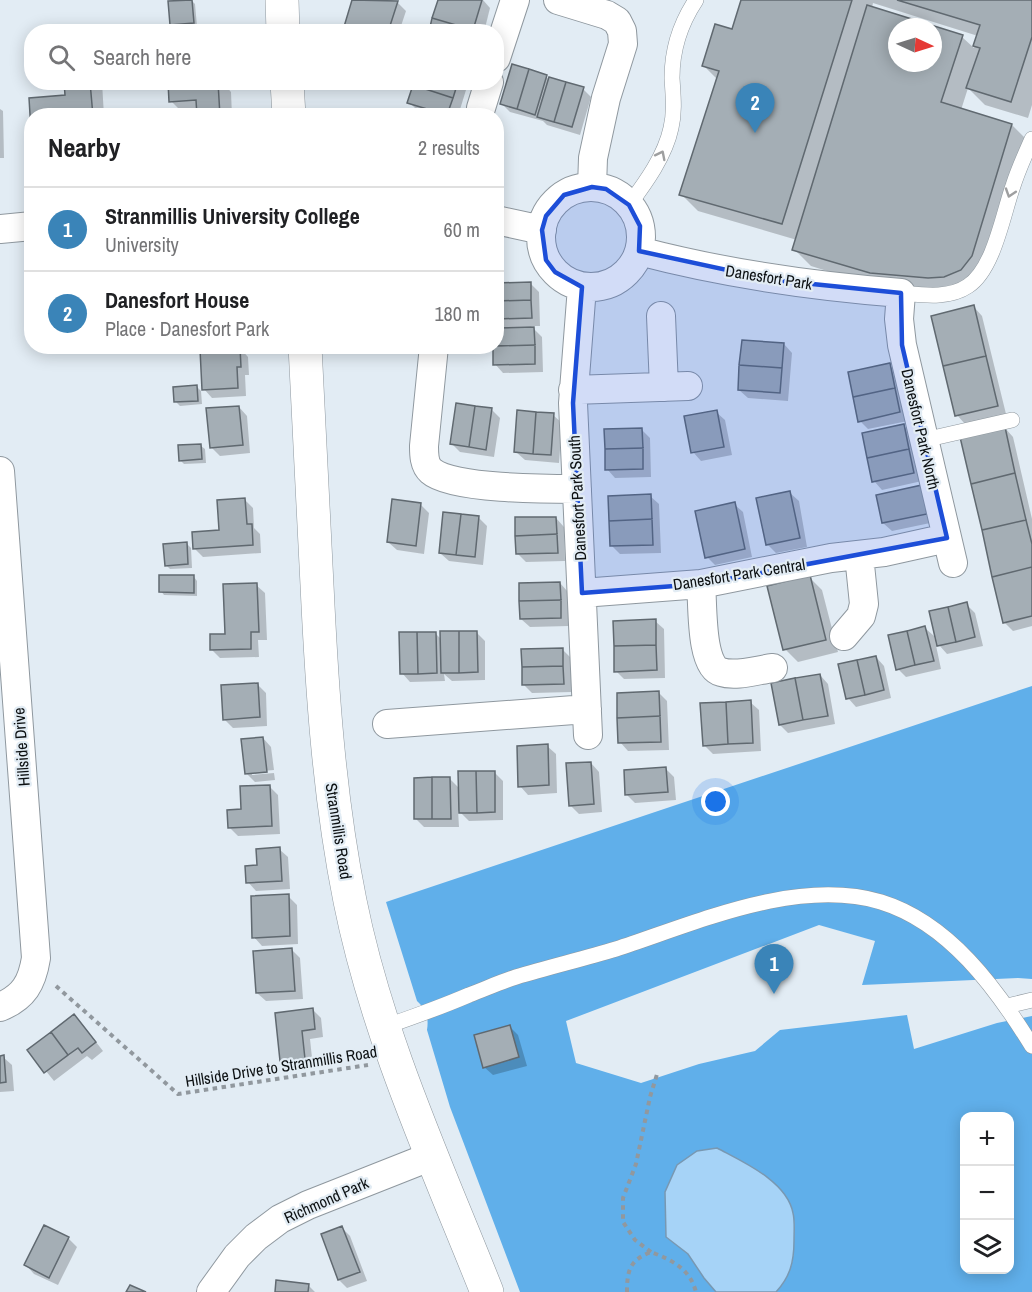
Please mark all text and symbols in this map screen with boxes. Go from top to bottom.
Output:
north arrow [888,18,942,72]
search box [24,24,504,90]
icon: search [45,41,78,74]
text: Search here [93,42,191,72]
pin: 2 [736,84,774,133]
text: Nearby [48,130,120,165]
text: 2 results [418,134,480,161]
one-way arrow [653,151,665,162]
one-way arrow [1005,187,1017,198]
text: Stranmillis University College [105,201,360,231]
text: 1 [63,216,72,243]
text: 60 m [444,216,480,243]
text: University [105,231,179,258]
street label: Danesfort Park [724,259,814,295]
text: Danesfort House [105,285,249,315]
text: 2 [63,300,72,327]
text: 180 m [434,300,480,327]
text: Place · Danesfort Park [105,315,269,342]
street label: Danesfort Park North [896,366,946,492]
street label: Danesfort Park South [563,435,591,561]
street label: Danesfort Park Central [671,553,807,595]
street label: Hillside Drive [7,707,35,787]
street label: Stranmillis Road [321,781,357,881]
your location [701,787,730,816]
pin: 1 [754,944,794,994]
street label: Hillside Drive to Stranmillis Road [183,1040,379,1092]
map controls [960,1112,1014,1274]
button: + [960,1112,1014,1166]
button: − [960,1166,1014,1220]
street label: Richmond Park [280,1171,372,1228]
button: layers [960,1220,1014,1274]

